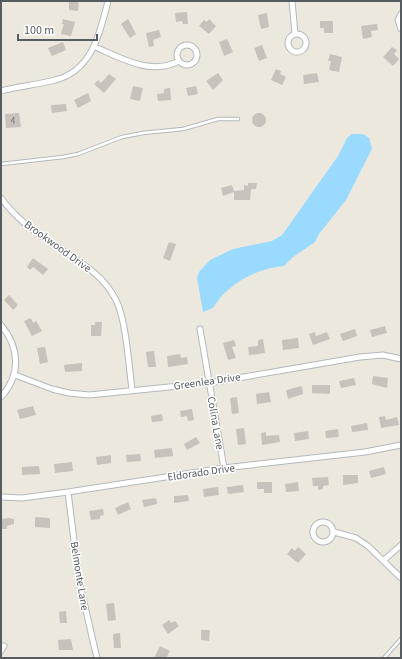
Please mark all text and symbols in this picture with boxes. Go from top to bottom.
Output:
scale bar [18,16,97,42]
text: 100 m [24,22,54,39]
house number: 4 [11,115,16,128]
street label: Brookwood Drive [21,217,95,276]
street label: Greenlea Drive [173,369,242,394]
street label: Colina Lane [203,395,228,451]
street label: Eldorado Drive [166,460,236,485]
street label: Belmonte Lane [67,541,92,612]

